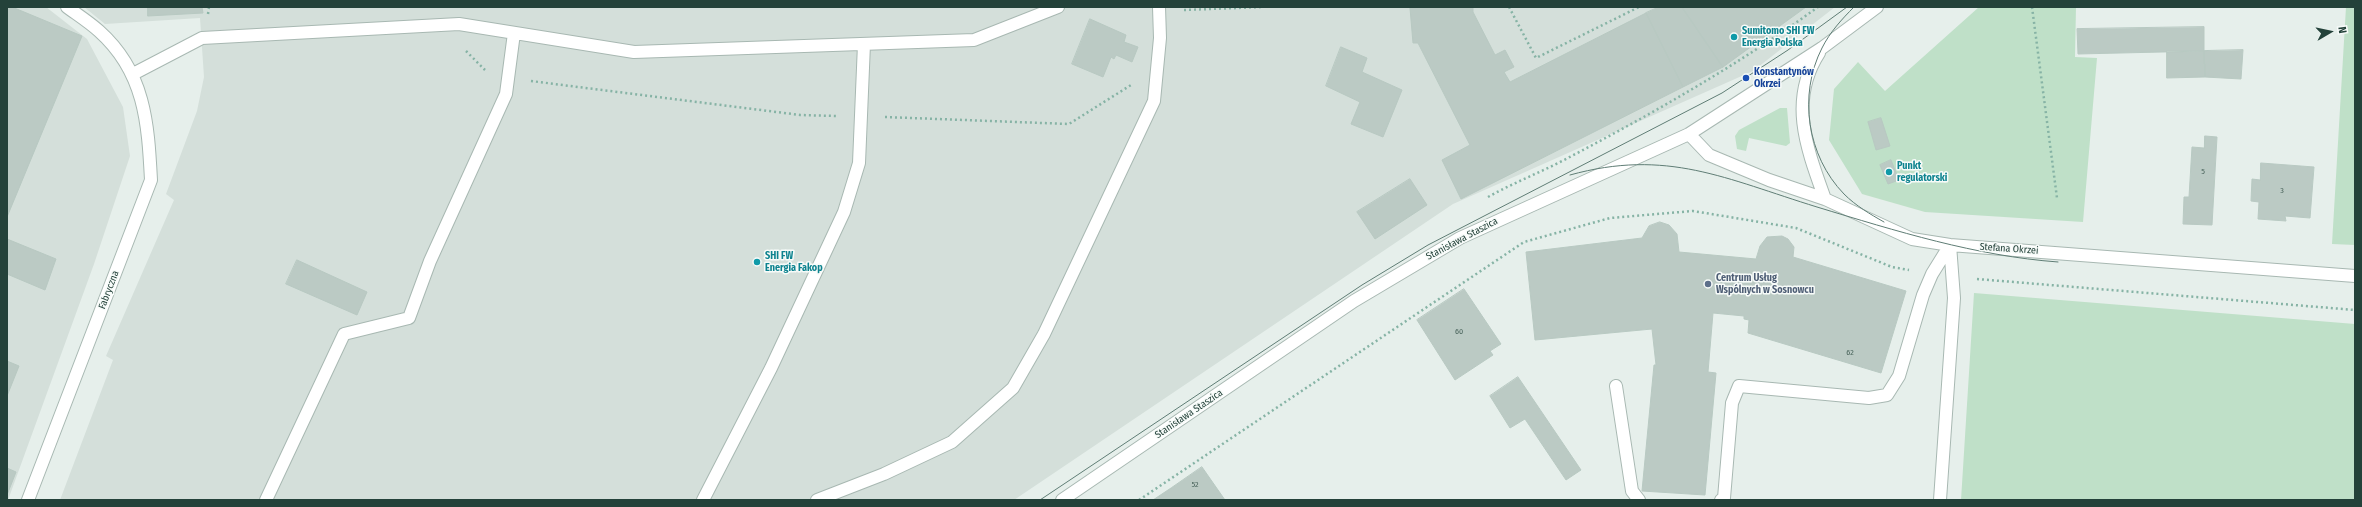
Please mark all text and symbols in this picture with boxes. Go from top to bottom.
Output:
north arrow [2310,12,2350,52]
place label: Sumitomo SHI FW Energia Polska [1742,25,1814,48]
text: N [2335,26,2349,34]
marker: Sumitomo SHI FW Energia Polska [1729,32,1739,42]
place label: Konstantynów Okrzei [1754,66,1814,90]
marker: Konstantynów Okrzei [1741,73,1751,83]
place label: Punkt regulatorski [1897,160,1947,184]
marker: Punkt regulatorski [1884,167,1894,177]
house number: 5 [2201,167,2205,177]
house number: 3 [2280,186,2284,196]
street label: Stanisława Staszica [1424,215,1500,263]
street label: Stefana Okrzei [1979,241,2039,257]
place label: SHI FW Energia Fakop [765,250,823,274]
marker: SHI FW Energia Fakop [752,257,762,267]
street label: Fabryczna [96,269,122,311]
place label: Centrum Usług Wspólnych w Sosnowcu [1716,272,1814,296]
marker: Centrum Usług Wspólnych w Sosnowcu [1703,279,1713,289]
house number: 60 [1455,327,1463,337]
house number: 62 [1846,348,1854,358]
street label: Stanisława Staszica [1153,387,1225,441]
house number: 52 [1191,480,1199,490]

